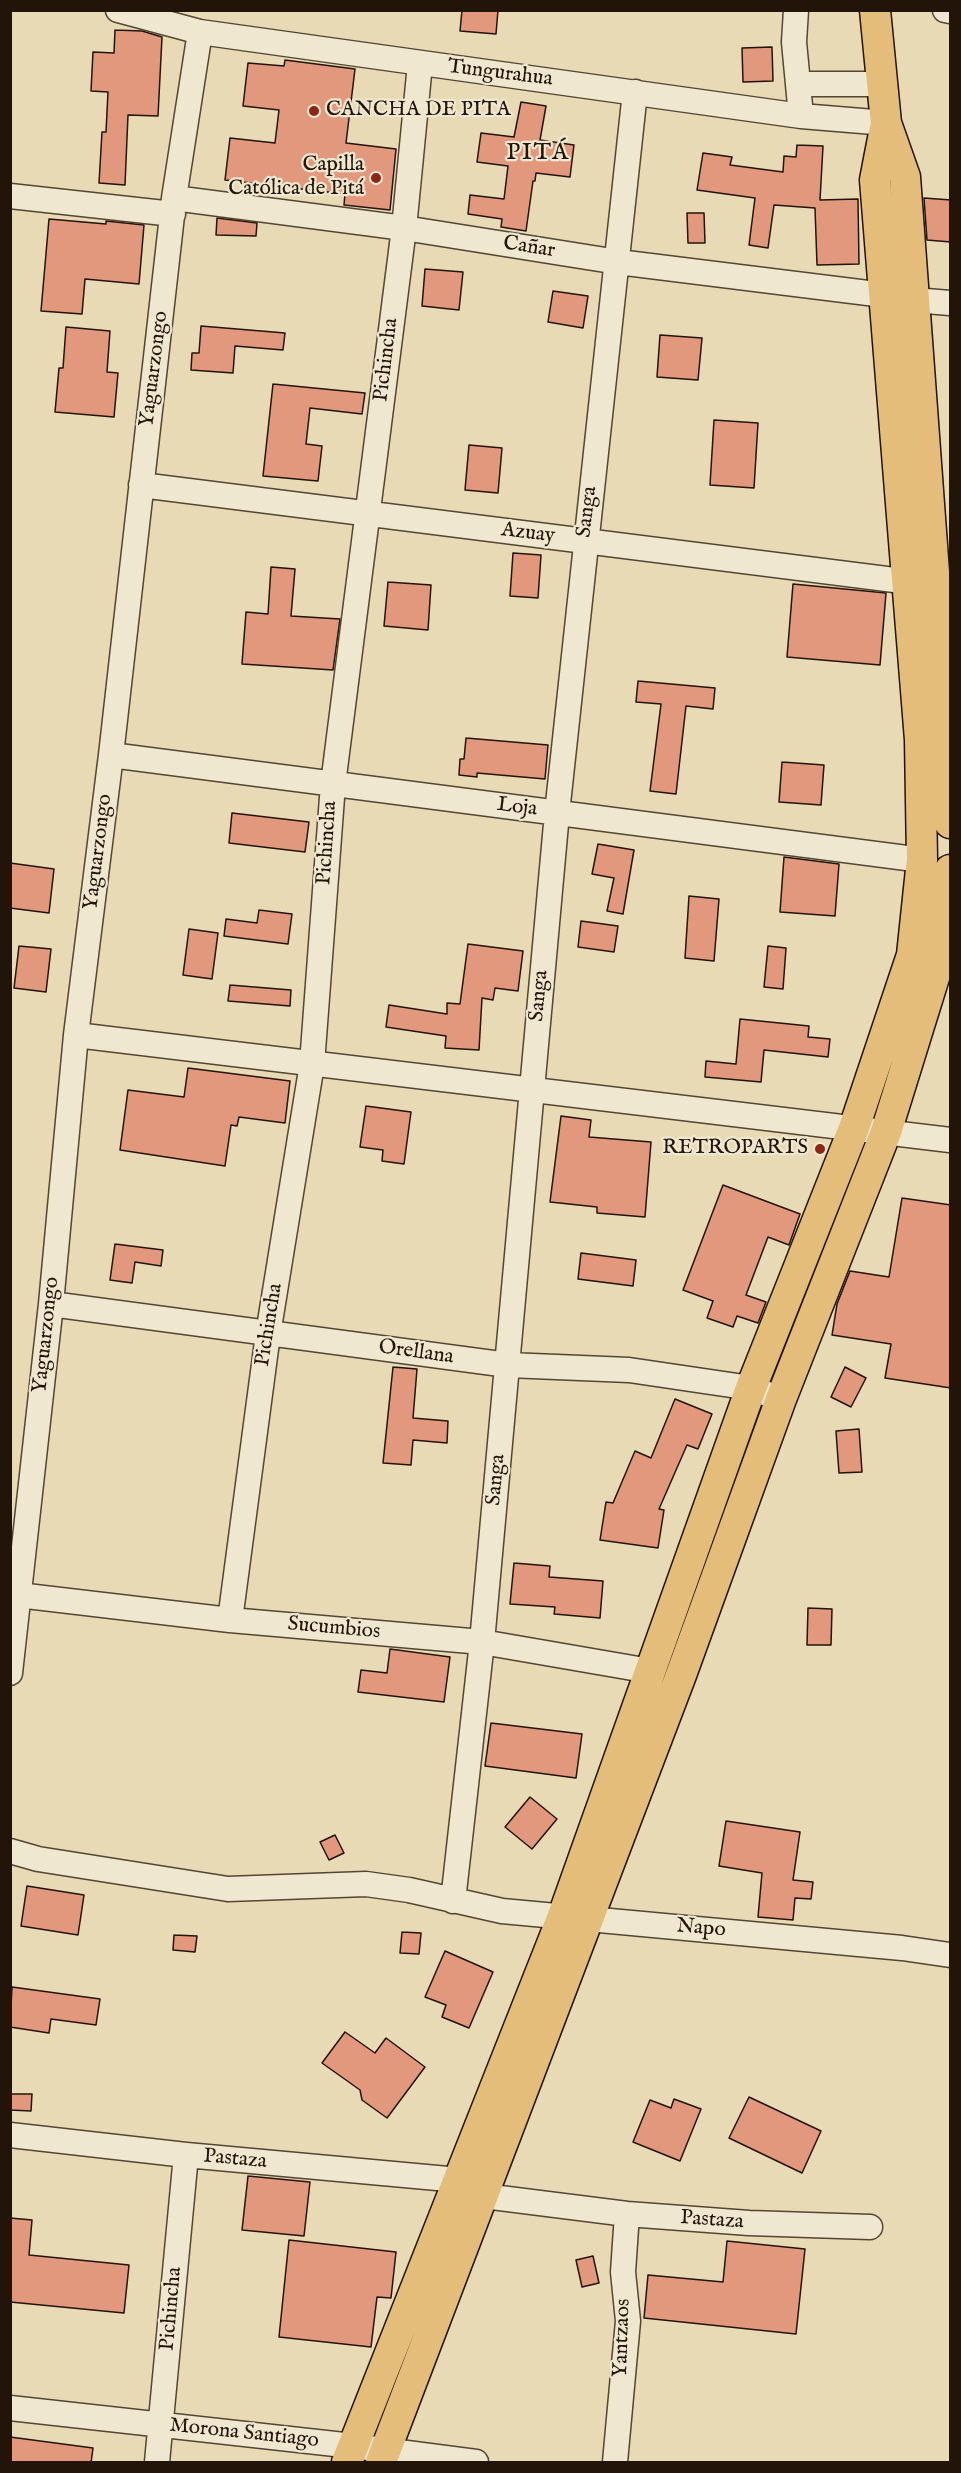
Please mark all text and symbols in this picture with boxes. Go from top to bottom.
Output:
street label: Tungurahua [446,55,554,93]
place label: CANCHA DE PITA [326,98,511,124]
marker: CANCHA DE PITA [307,104,321,118]
district label: PITÁ [506,140,570,168]
place label: Capilla Católica de Pitá [228,153,364,203]
marker: Capilla Católica de Pitá [369,171,383,185]
street label: Cañar [501,231,557,265]
street label: Yaguarzongo [135,310,175,428]
street label: Pichincha [369,317,405,403]
street label: Sanga [572,485,604,539]
street label: Azuay [500,518,556,550]
street label: Yaguarzongo [79,793,119,911]
street label: Loja [495,793,539,823]
street label: Pichincha [313,800,343,886]
street label: Sanga [525,969,555,1023]
place label: RETROPARTS [662,1136,808,1162]
marker: RETROPARTS [813,1142,827,1156]
street label: Yaguarzongo [28,1276,66,1394]
street label: Pichincha [251,1282,289,1368]
street label: Orellana [377,1335,455,1371]
street label: Sanga [482,1453,512,1507]
street label: Sucumbios [287,1612,381,1646]
street label: Napo [675,1914,727,1944]
street label: Pastaza [202,2145,268,2175]
street label: Pastaza [679,2206,745,2236]
street label: Pichincha [156,2266,188,2352]
street label: Yantzaos [609,2298,637,2378]
street label: Morona Santiago [168,2414,320,2454]

